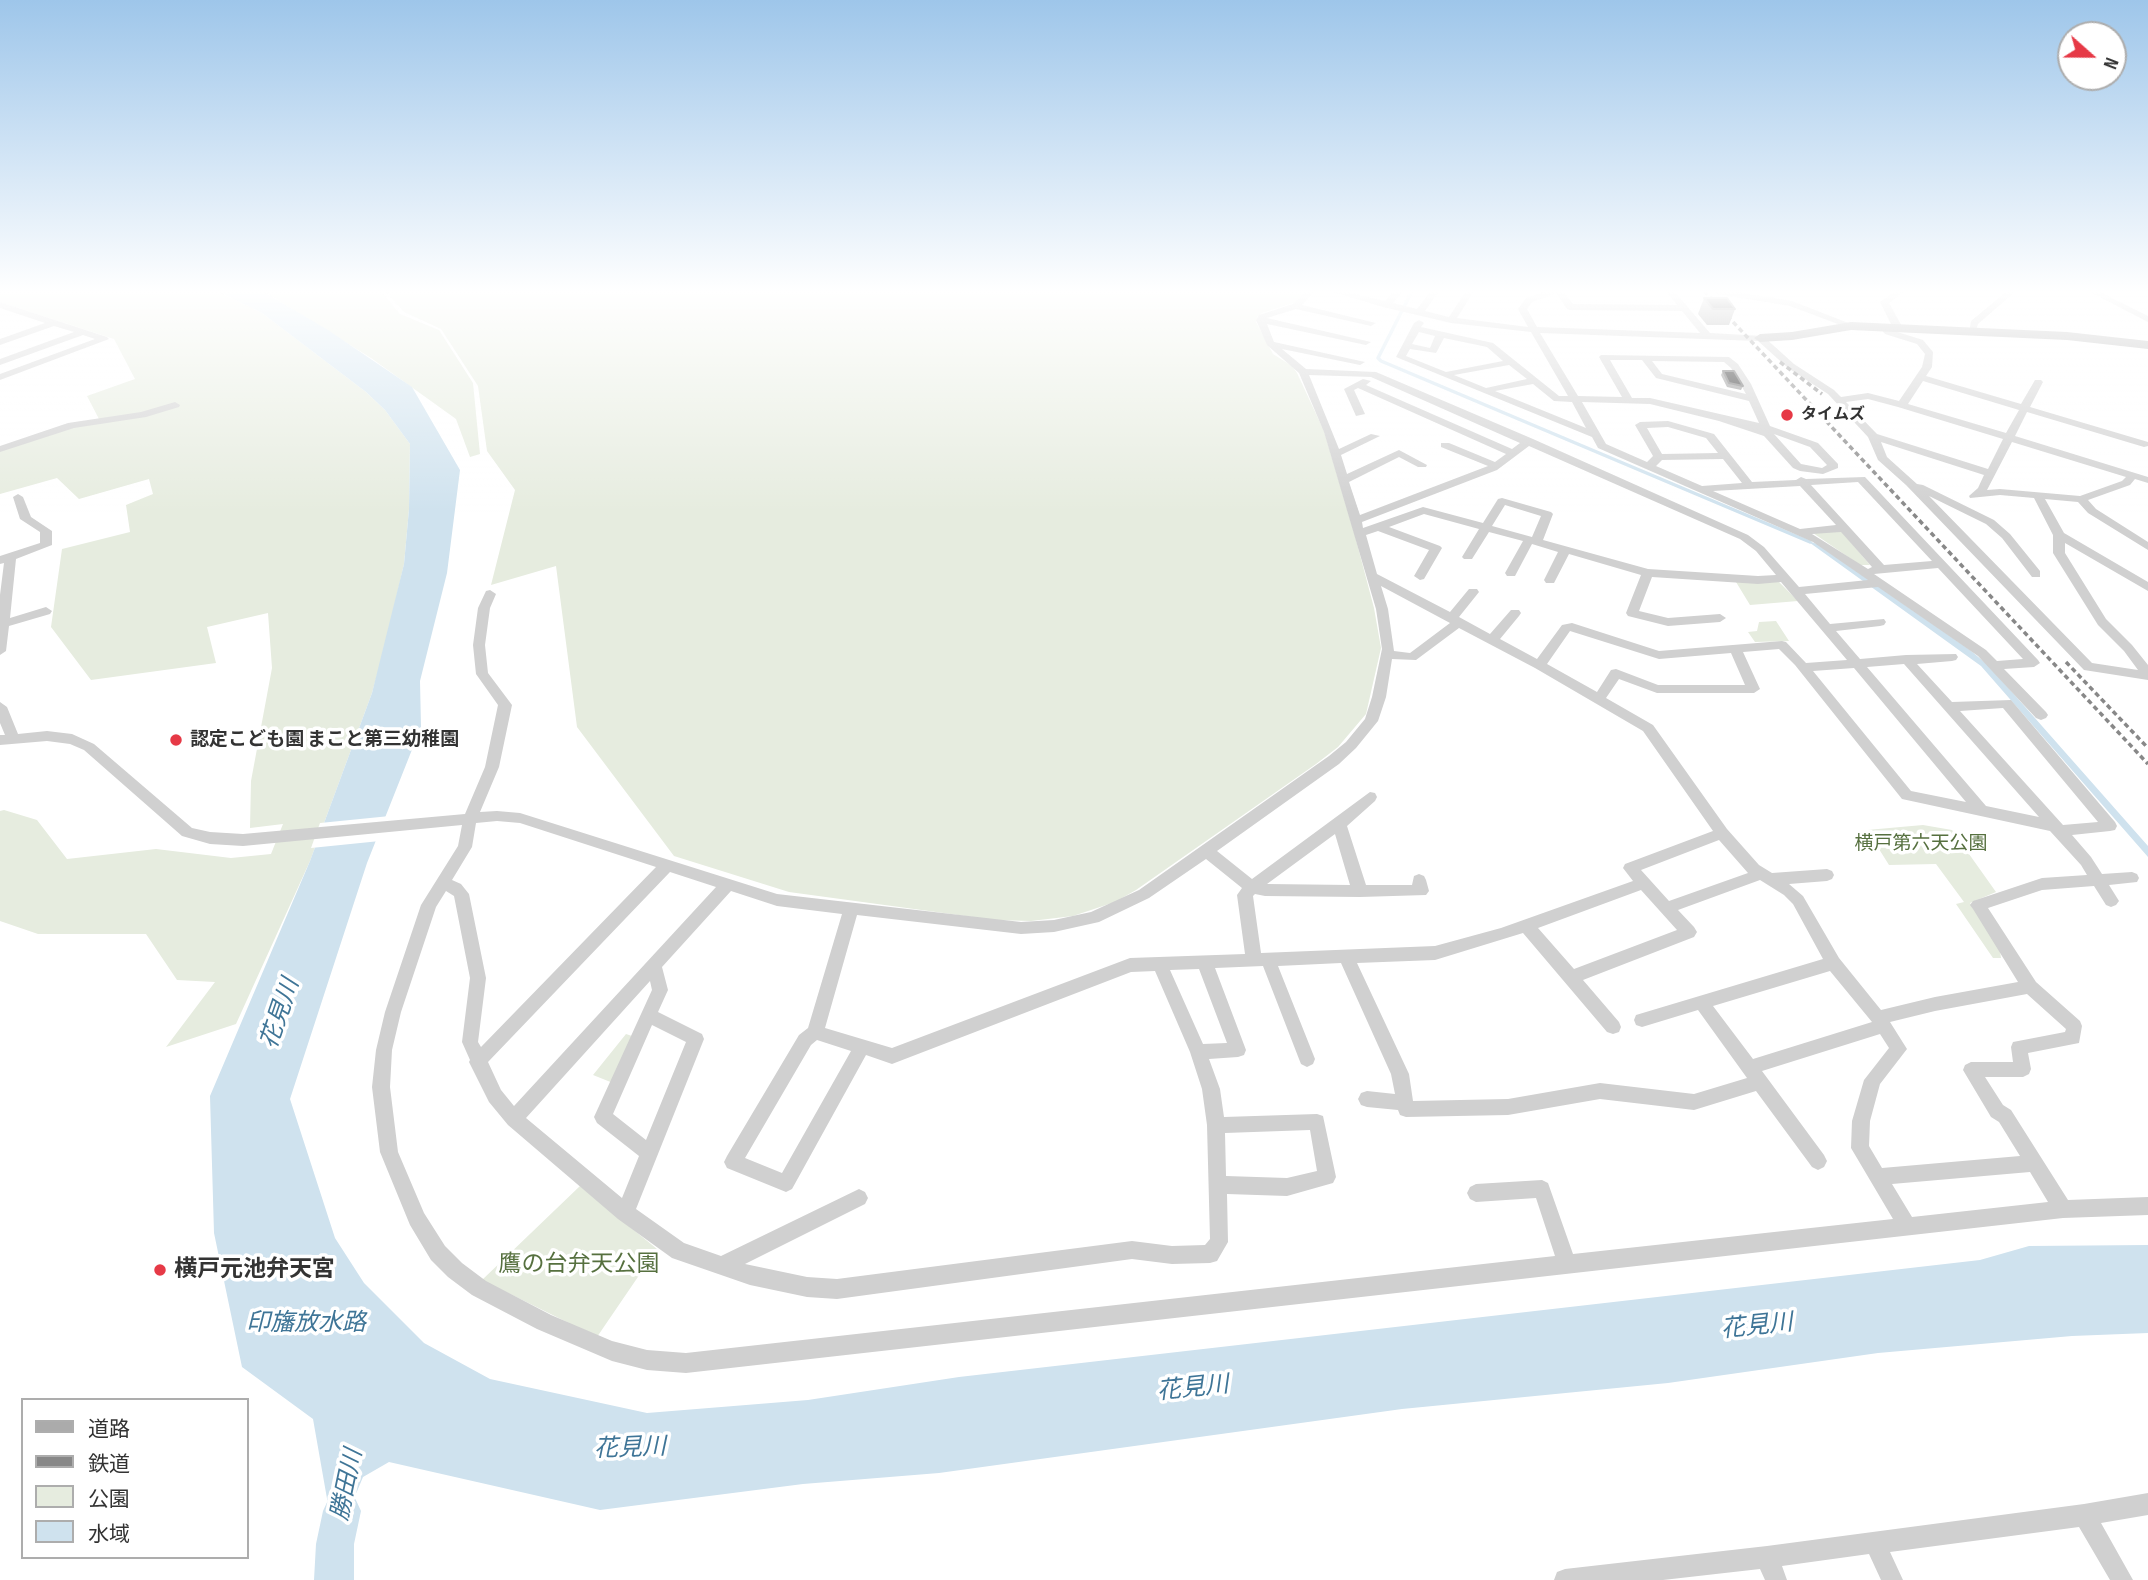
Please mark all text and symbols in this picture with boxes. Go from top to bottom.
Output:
north arrow [2057,21,2127,91]
text: N [2098,54,2123,72]
place label: タイムズ [1801,405,1865,425]
marker: タイムズ [1779,407,1795,423]
place label: 認定こども園 まこと第三幼稚園 [190,729,459,751]
marker: 認定こども園 まこと第三幼稚園 [168,732,184,748]
park label: 横戸第六天公園 [1855,833,1987,855]
water label: 花見川 [256,975,306,1053]
park label: 鷹の台弁天公園 [499,1251,659,1279]
place label: 横戸元池弁天宮 [174,1256,335,1284]
marker: 横戸元池弁天宮 [152,1262,168,1278]
water label: 花見川 [1720,1309,1794,1345]
water label: 印旛放水路 [246,1310,366,1338]
water label: 花見川 [1156,1371,1230,1407]
legend [21,1398,248,1559]
text: 道路 [88,1417,130,1442]
water label: 花見川 [594,1433,666,1465]
water label: 勝田川 [326,1447,370,1523]
text: 鉄道 [88,1452,130,1477]
text: 公園 [88,1487,130,1512]
text: 水域 [88,1522,130,1547]

